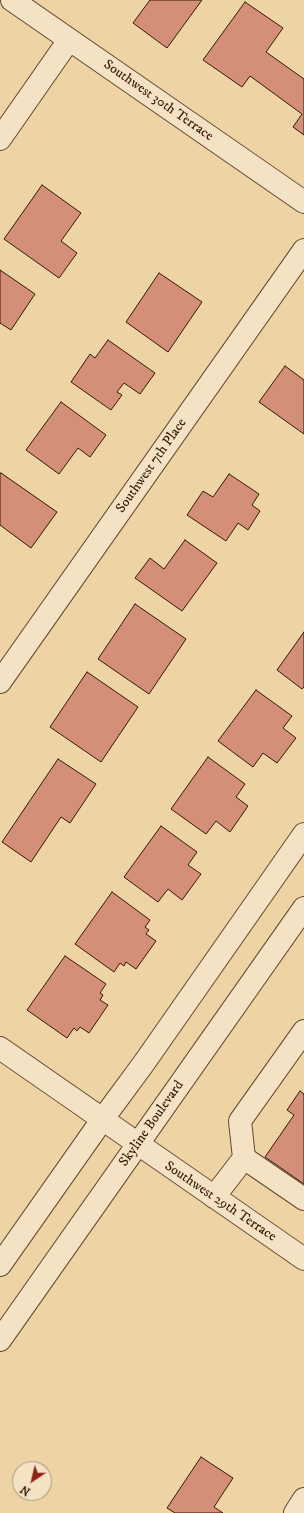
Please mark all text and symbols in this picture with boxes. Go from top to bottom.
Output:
street label: Southwest 30th Terrace [100,57,216,145]
street label: Southwest 7th Place [113,415,191,517]
street label: Skyline Boulevard [116,1078,188,1170]
street label: Southwest 29th Terrace [161,1158,279,1246]
north arrow [12,1461,52,1501]
text: N [18,1482,33,1498]

